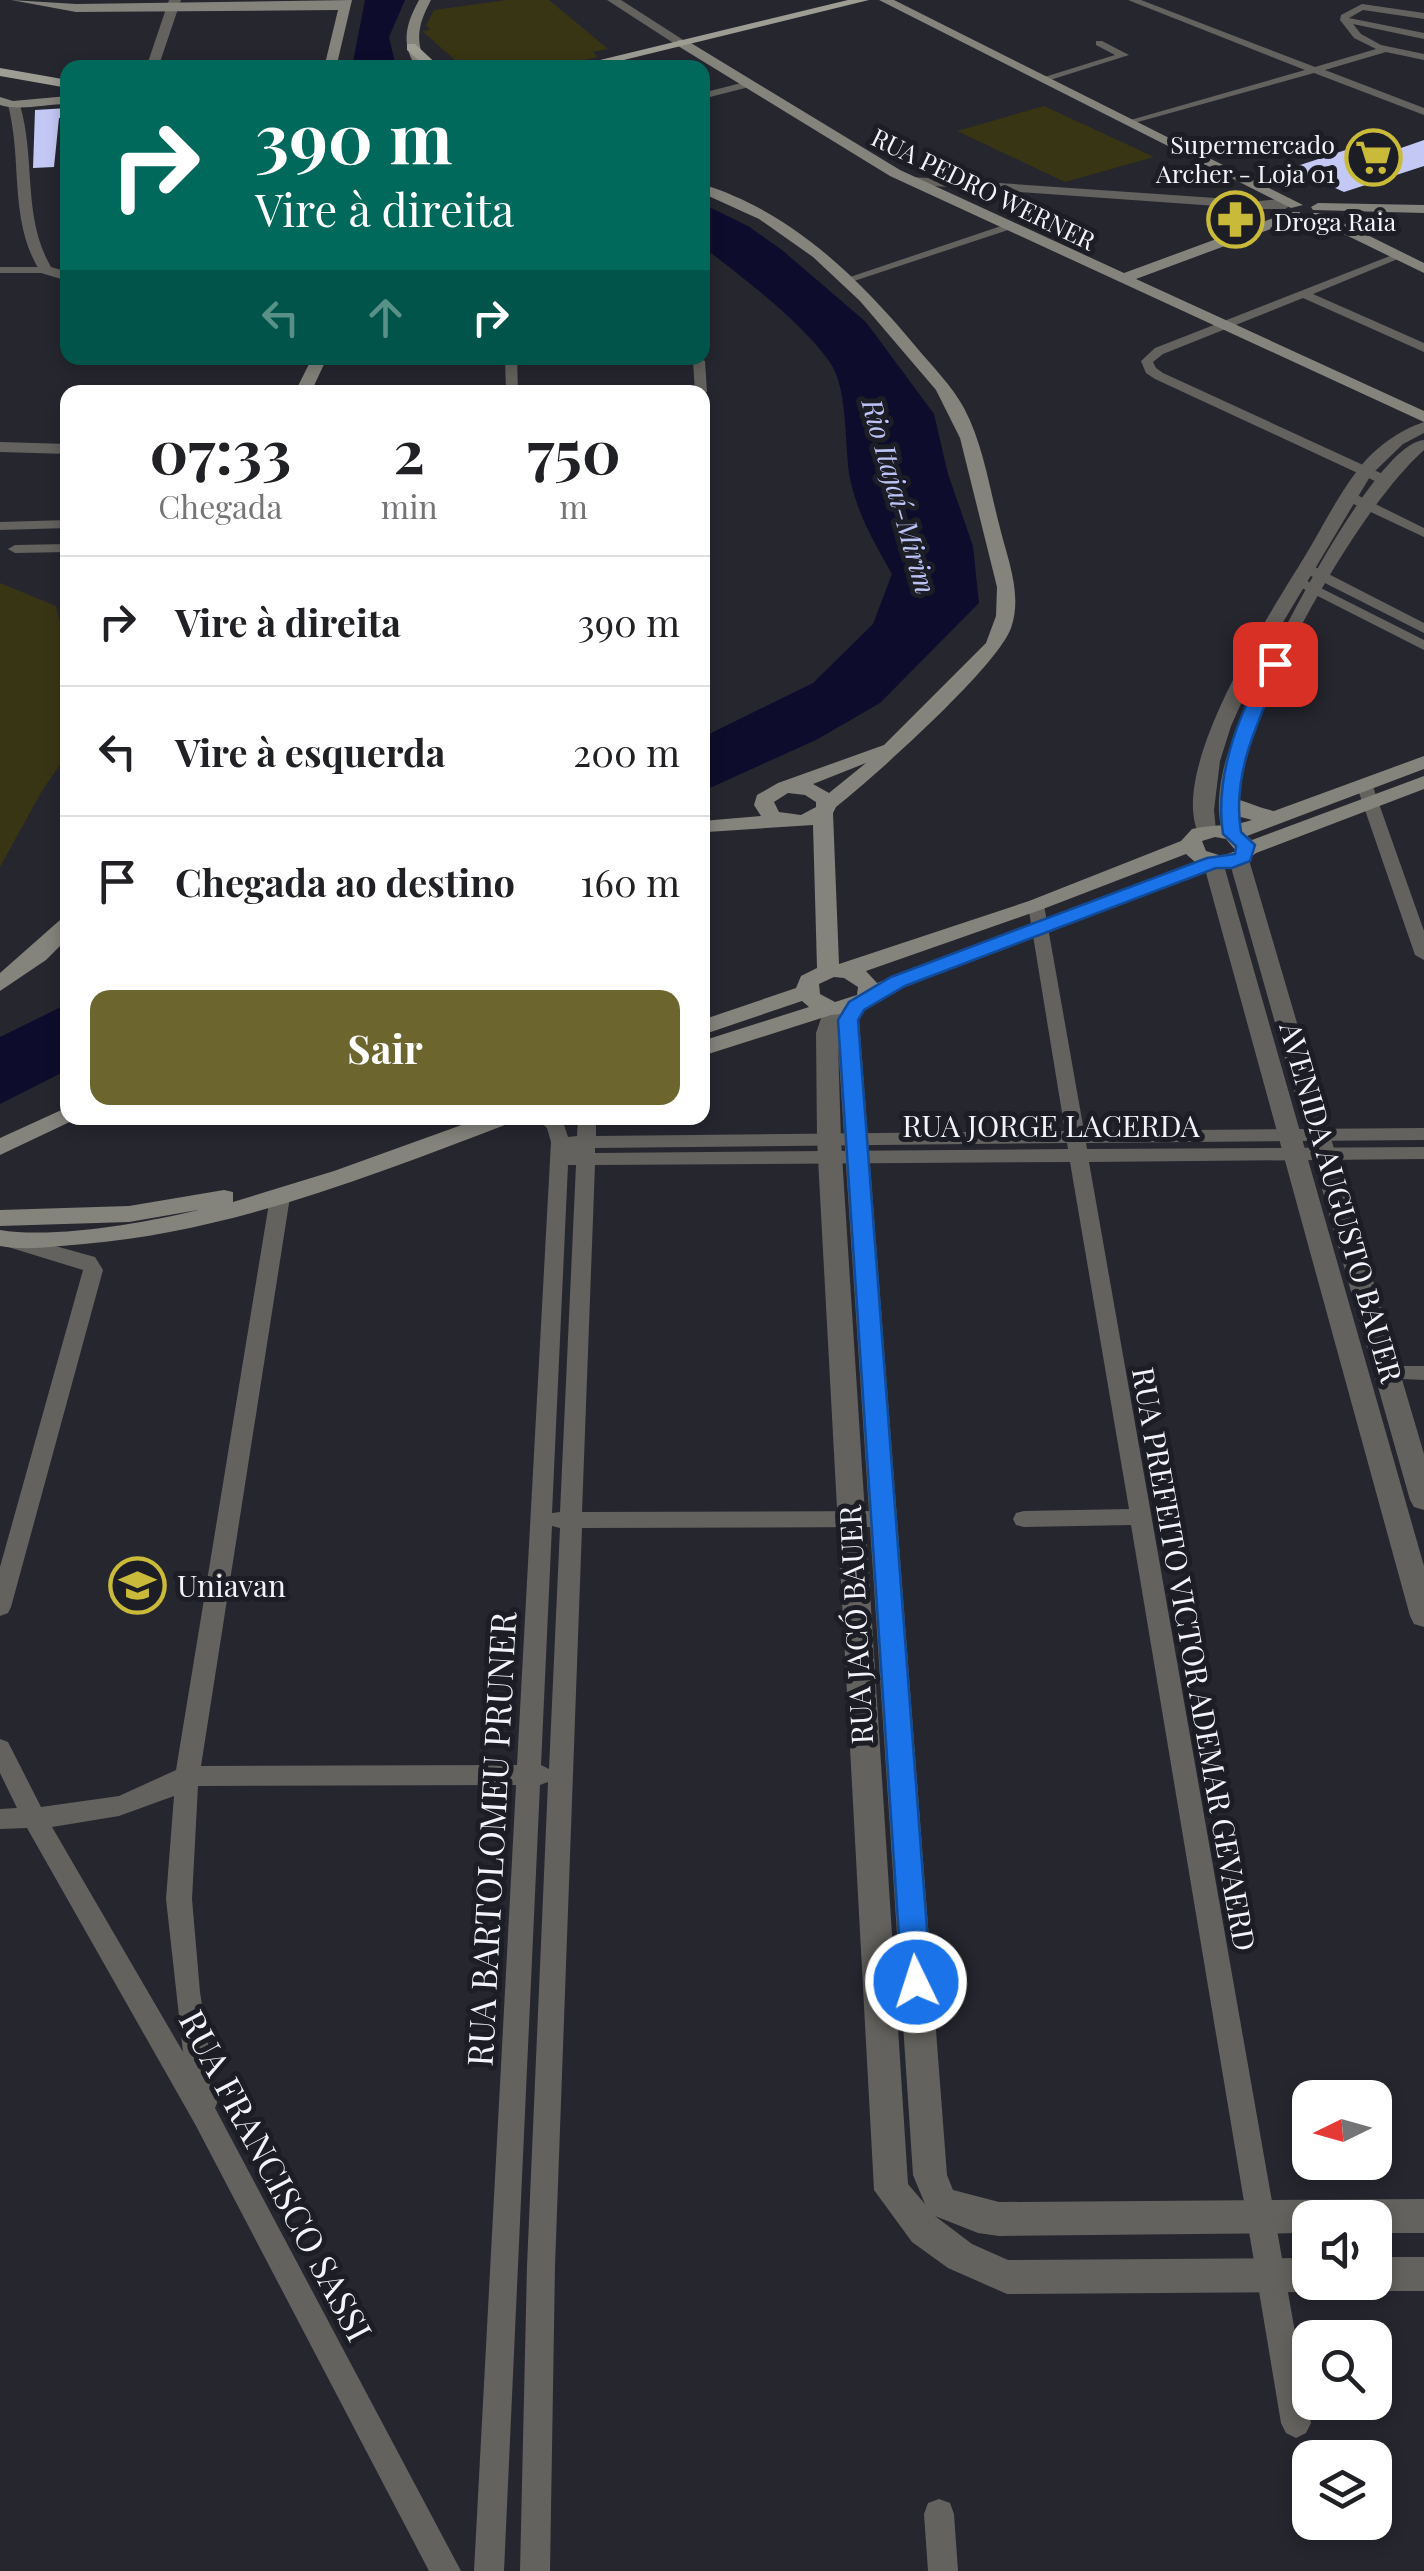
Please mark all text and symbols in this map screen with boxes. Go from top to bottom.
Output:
text: 390 m [255,88,453,182]
icon: right [90,100,220,230]
street label: RUA PEDRO WERNER [867,119,1102,257]
place label: Supermercado Archer - Loja 01 [1155,127,1335,189]
supermarket icon: Supermercado Archer - Loja 01 [1344,127,1404,187]
text: Vire à direita [255,178,514,238]
pharmacy icon: Droga Raia [1205,190,1265,250]
place label: Droga Raia [1274,204,1397,237]
icon: left [253,290,308,345]
icon: ahead [358,290,413,345]
icon: right [463,290,518,345]
water label: Rio Itajaí-Mirim [854,393,946,598]
text: 07:33 [149,409,291,489]
text: 2 [394,409,425,489]
text: 750 [527,409,621,489]
text: Chegada [158,484,282,527]
text: min [381,484,438,527]
text: m [560,484,588,527]
icon: right [90,594,145,649]
text: Vire à direita [175,596,401,647]
text: 390 m [578,596,680,647]
pin [1233,622,1318,707]
icon: arrive [1248,637,1303,692]
icon: left [90,724,145,779]
text: Vire à esquerda [175,726,445,777]
text: 200 m [573,726,680,777]
icon: arrive [90,854,145,909]
text: Chegada ao destino [175,856,515,907]
text: 160 m [580,856,680,907]
button: Sair [90,990,680,1105]
street label: AVENIDA AUGUSTO BAUER [1271,1016,1413,1387]
street label: RUA JORGE LACERDA [902,1105,1201,1145]
street label: RUA PREFEITO VICTOR ADEMAR GEVAERD [1124,1364,1266,1954]
street label: RUA JACÓ BAUER [829,1504,881,1745]
school or university icon: Uniavan [108,1555,168,1615]
place label: Uniavan [177,1565,286,1605]
street label: RUA BARTOLOMEU PRUNER [455,1609,525,2067]
position arrow [864,1930,968,2034]
street label: RUA FRANCISCO SASSI [170,2001,384,2349]
north arrow [1292,2080,1392,2180]
map controls [1292,2080,1392,2540]
button: sound [1292,2200,1392,2300]
button: search [1292,2320,1392,2420]
button: layers [1292,2440,1392,2540]

